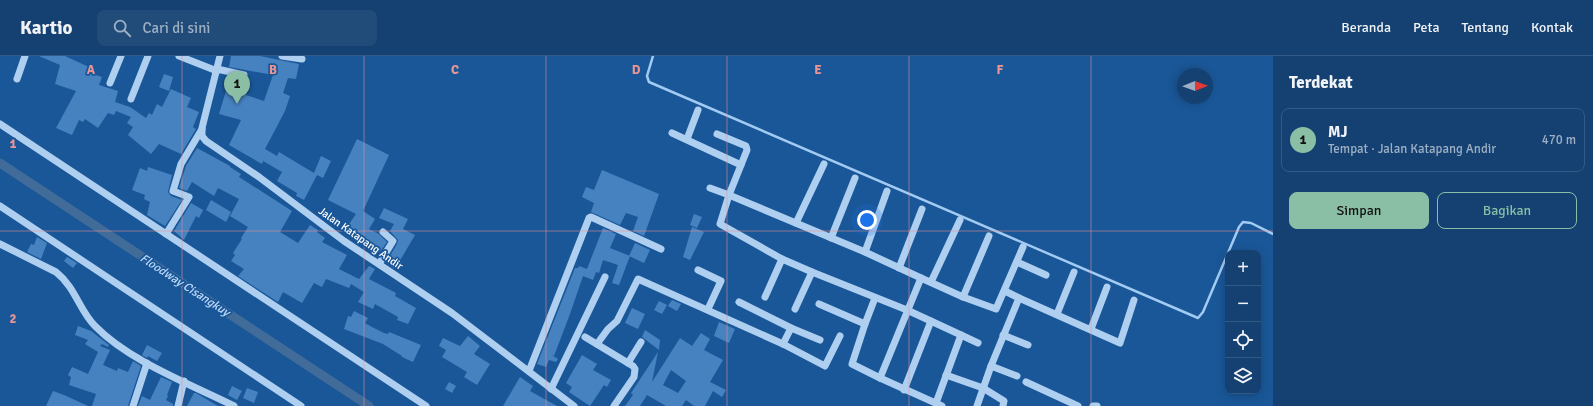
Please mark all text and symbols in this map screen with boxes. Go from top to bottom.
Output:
search box [97,10,377,46]
text: Kartio [20,16,73,40]
icon: search [111,17,133,39]
text: Cari di sini [143,19,210,37]
text: Beranda [1341,19,1391,36]
text: Peta [1413,19,1440,36]
text: Tentang [1462,19,1509,36]
text: Kontak [1531,19,1573,36]
text: A [87,62,96,78]
text: B [269,62,277,78]
text: C [451,62,459,78]
text: D [632,62,641,78]
text: E [814,62,822,78]
text: F [997,62,1004,78]
north arrow [1177,68,1213,104]
pin: 1 [224,71,250,104]
text: Terdekat [1289,72,1353,93]
text: MJ [1328,123,1348,141]
text: 1 [1299,132,1307,148]
text: 470 m [1542,132,1576,148]
text: 1 [9,136,17,152]
text: Tempat · Jalan Katapang Andir [1328,141,1496,157]
button: Simpan [1289,192,1429,229]
button: Bagikan [1437,192,1577,229]
street label: Jalan Katapang Andir [316,204,405,272]
your location [857,210,877,230]
map controls [1225,250,1261,394]
button: + [1225,250,1261,286]
water label: Floodway Cisangkuy [137,251,234,321]
button: − [1225,286,1261,322]
text: 2 [9,311,17,327]
button: locate [1225,322,1261,358]
button: layers [1225,358,1261,394]

